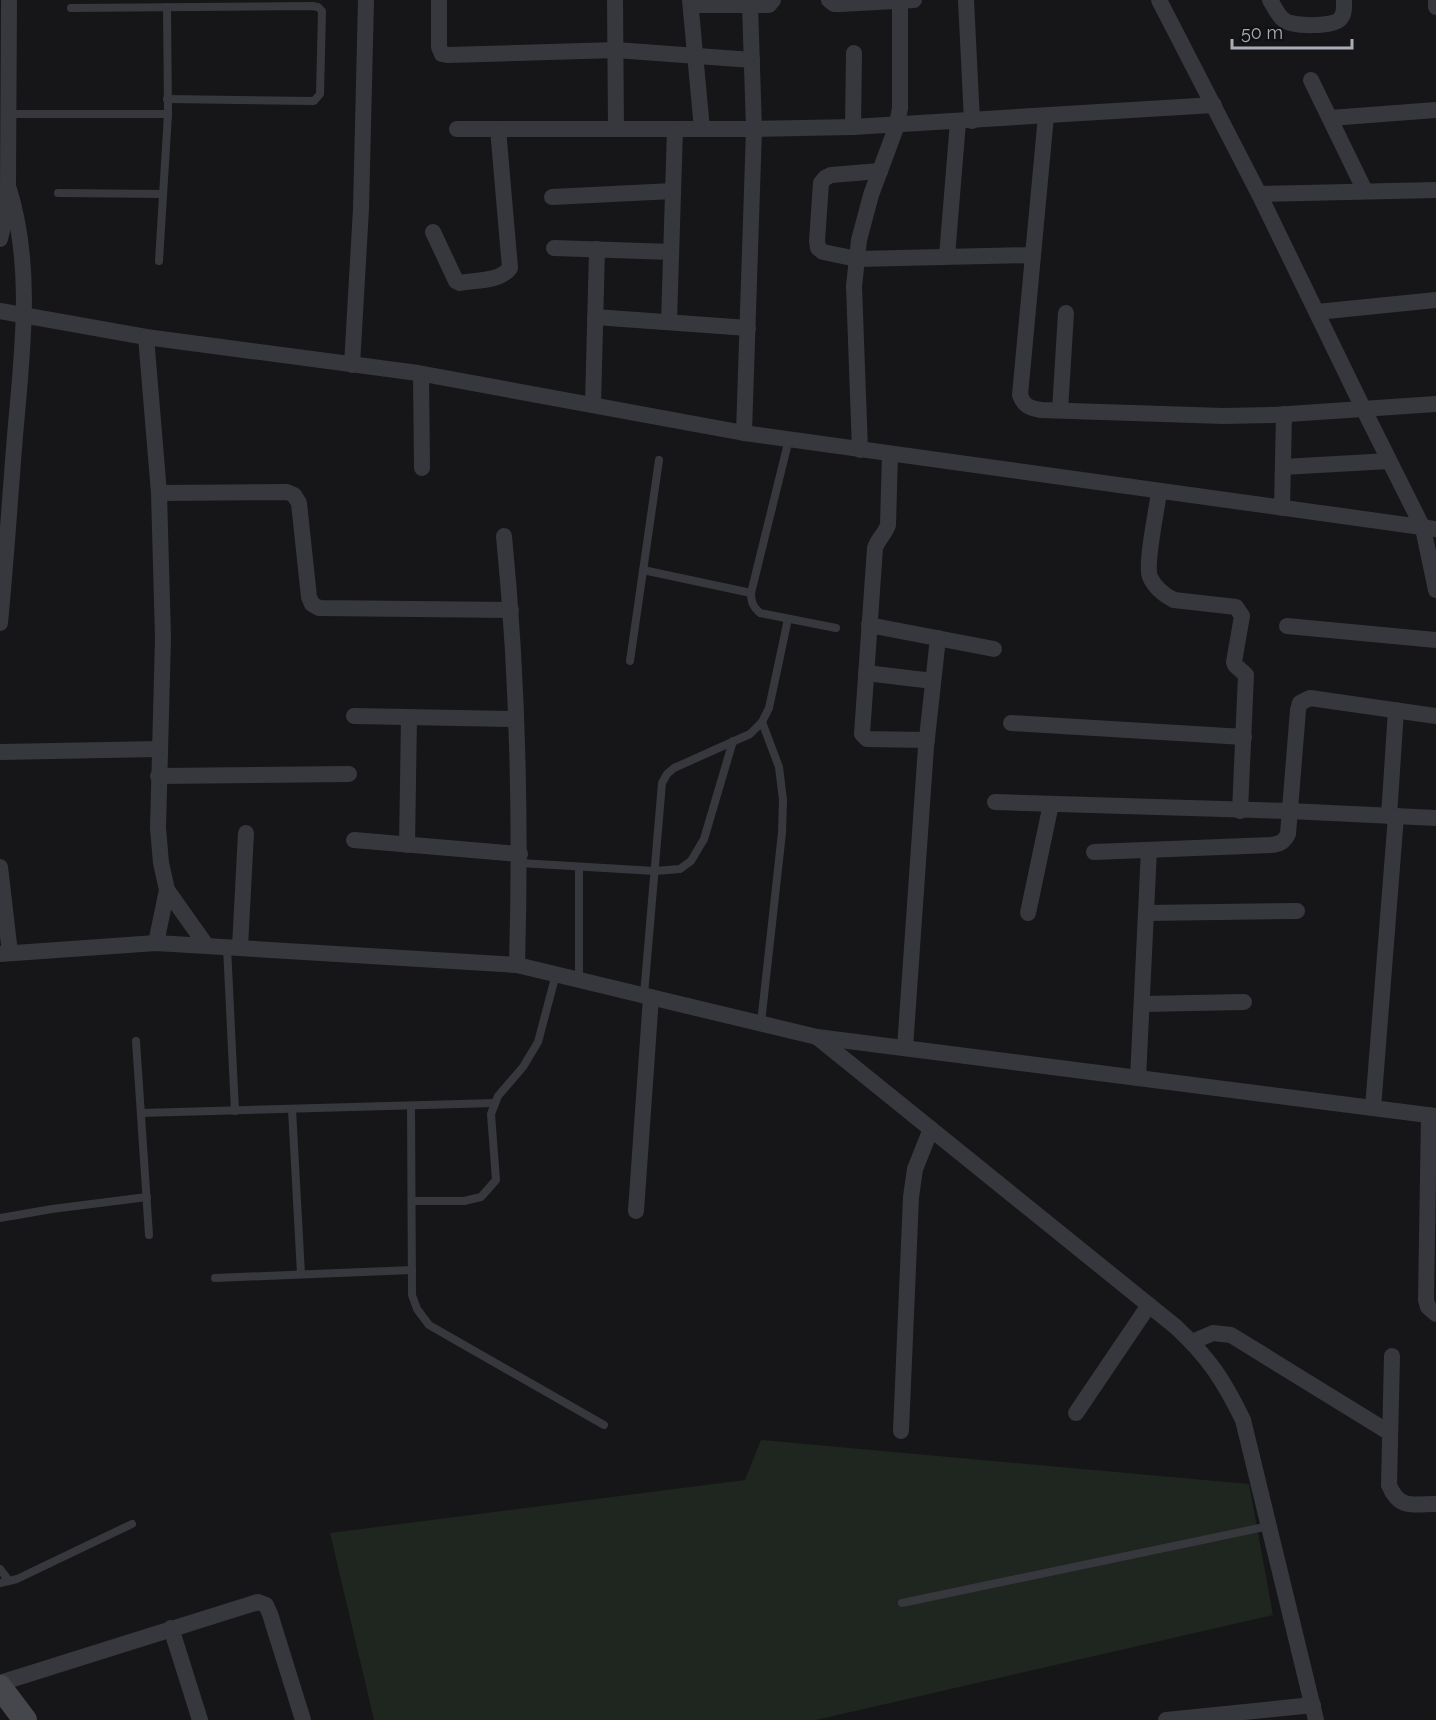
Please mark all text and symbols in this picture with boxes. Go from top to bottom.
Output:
scale bar [1232,12,1352,50]
text: 50 m [1241,22,1283,43]

